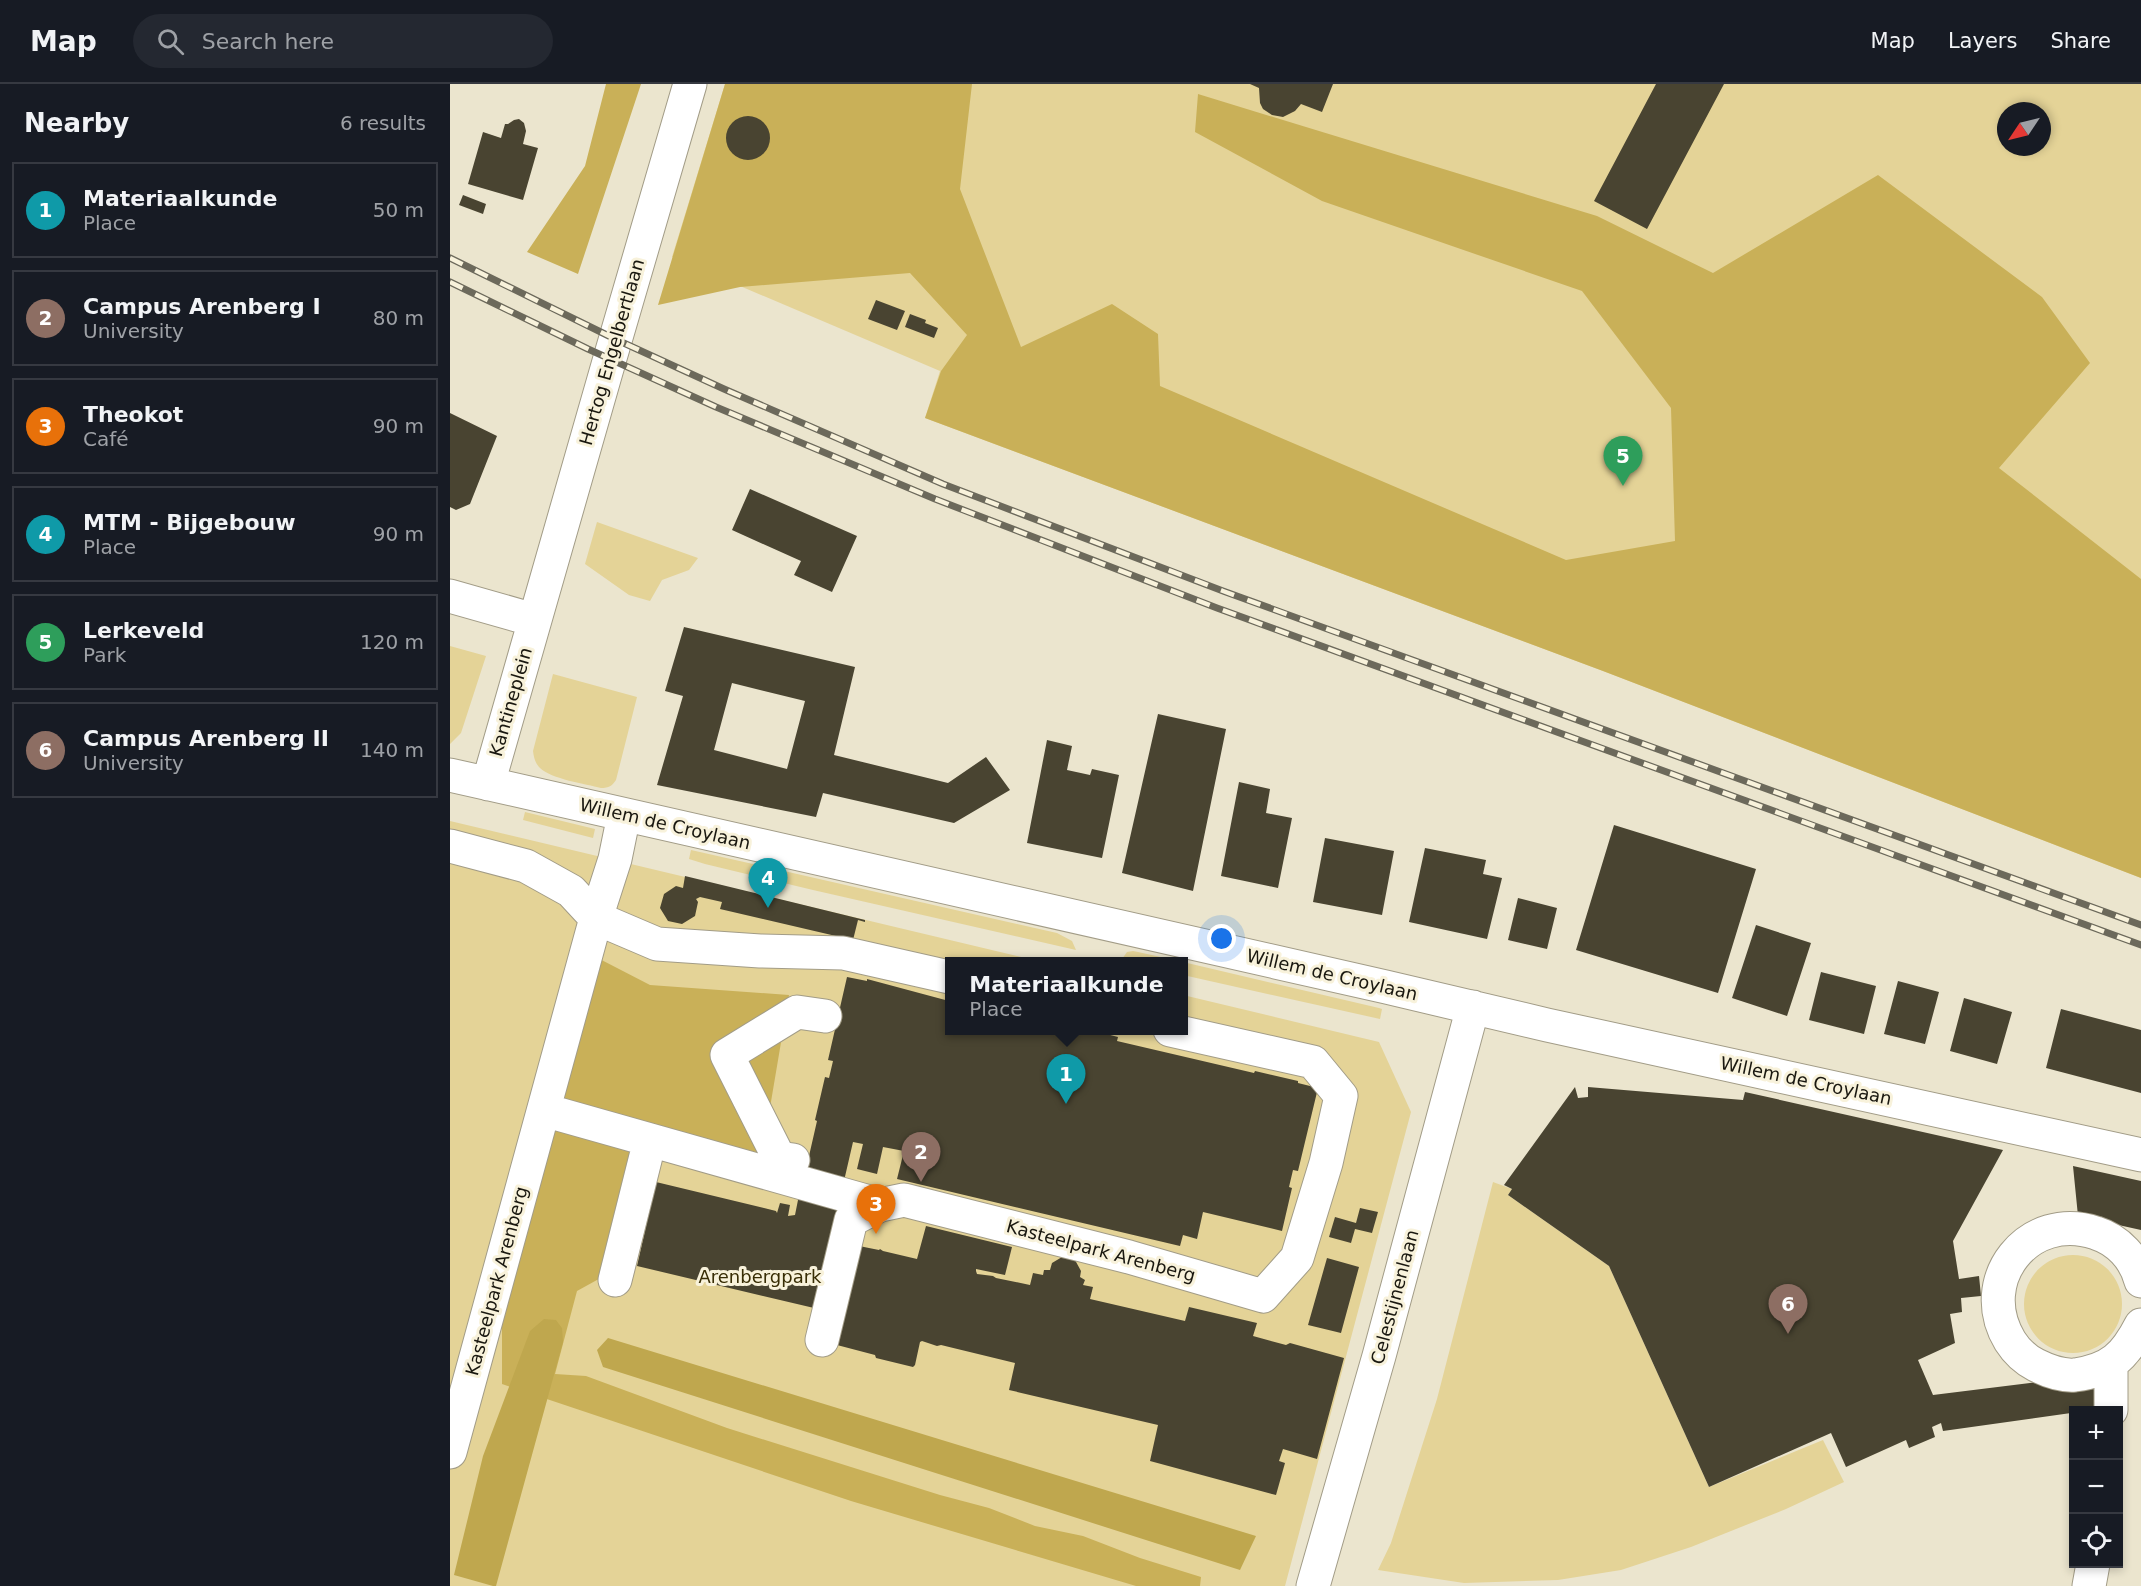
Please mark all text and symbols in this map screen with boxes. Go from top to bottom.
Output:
search box [133,14,553,68]
text: Map [30,25,97,58]
icon: search [154,25,187,58]
text: Search here [202,29,334,54]
text: Map [1871,29,1915,53]
text: Layers [1948,29,2017,53]
text: Share [2050,29,2111,53]
north arrow [1997,102,2051,156]
text: Nearby [24,108,129,138]
text: 6 results [340,111,426,135]
text: Materiaalkunde [83,186,277,211]
text: 1 [39,198,52,222]
text: 50 m [373,198,424,222]
text: Place [83,211,136,235]
street label: Hertog Engelbertlaan [575,256,648,447]
text: Campus Arenberg I [83,294,321,319]
text: 2 [39,306,52,330]
text: 80 m [373,306,424,330]
text: University [83,319,184,343]
text: Theokot [83,402,183,427]
text: 3 [39,414,52,438]
text: 90 m [373,414,424,438]
text: Café [83,427,129,451]
pin: 5 [1604,436,1642,486]
text: MTM - Bijgebouw [83,510,296,535]
text: 4 [39,522,52,546]
text: 90 m [373,522,424,546]
text: Place [83,535,136,559]
text: Lerkeveld [83,618,204,643]
text: 5 [39,630,52,654]
text: 120 m [360,630,424,654]
text: Park [83,643,126,667]
street label: Kantineplein [485,645,536,759]
text: Campus Arenberg II [83,726,329,751]
text: 6 [39,738,52,762]
text: 140 m [360,738,424,762]
text: University [83,751,184,775]
street label: Willem de Croylaan [578,794,753,853]
pin: 4 [748,858,788,908]
your location [1207,924,1236,953]
street label: Willem de Croylaan [1245,945,1420,1004]
popup [945,957,1188,1035]
text: Materiaalkunde [969,972,1164,997]
text: Place [969,997,1022,1021]
street label: Willem de Croylaan [1718,1052,1894,1109]
pin: 1 [1046,1054,1086,1104]
pin: 2 [902,1132,940,1182]
street label: Kasteelpark Arenberg [461,1184,532,1378]
pin: 3 [856,1184,896,1234]
street label: Kasteelpark Arenberg [1004,1215,1198,1286]
street label: Celestijnenlaan [1366,1227,1423,1366]
park label: Arenbergpark [698,1266,822,1287]
pin: 6 [1768,1284,1808,1334]
map controls [2069,1406,2123,1568]
button: + [2069,1406,2123,1460]
button: − [2069,1460,2123,1514]
button: locate [2069,1514,2123,1568]

